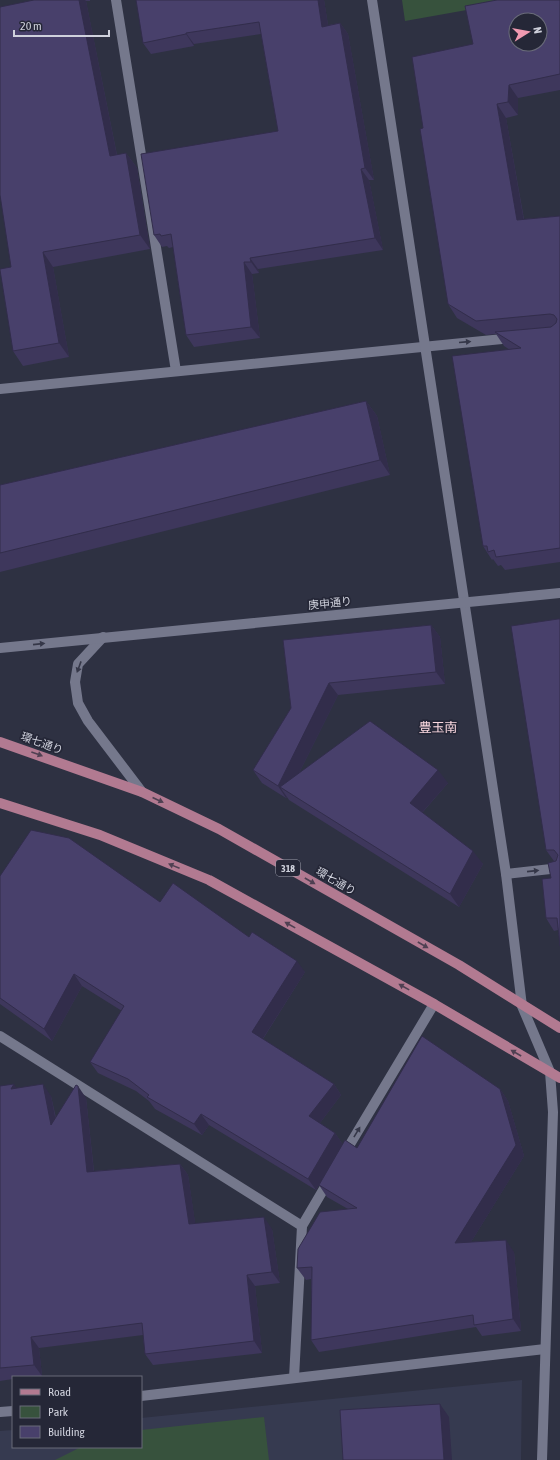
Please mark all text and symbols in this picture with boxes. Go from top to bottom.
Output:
scale bar [14,12,109,38]
north arrow [508,12,548,52]
text: 20 m [20,19,42,33]
text: N [531,26,544,34]
one-way arrow [459,339,471,346]
street label: 庚申通り [307,595,353,611]
one-way arrow [33,641,45,648]
one-way arrow [75,662,81,674]
district label: 豊玉南 [418,720,458,735]
street label: 環七通り [19,730,65,756]
one-way arrow [31,751,43,757]
one-way arrow [153,797,164,803]
road number: 318 [276,860,300,876]
one-way arrow [168,862,180,869]
street label: 環七通り [314,865,358,897]
one-way arrow [527,868,539,874]
one-way arrow [304,877,316,884]
one-way arrow [284,921,296,928]
one-way arrow [417,941,429,948]
one-way arrow [398,984,410,990]
one-way arrow [510,1049,522,1056]
one-way arrow [354,1126,361,1138]
legend [12,1376,142,1448]
text: Road [48,1385,71,1399]
text: Park [48,1405,69,1419]
text: Building [48,1425,86,1439]

